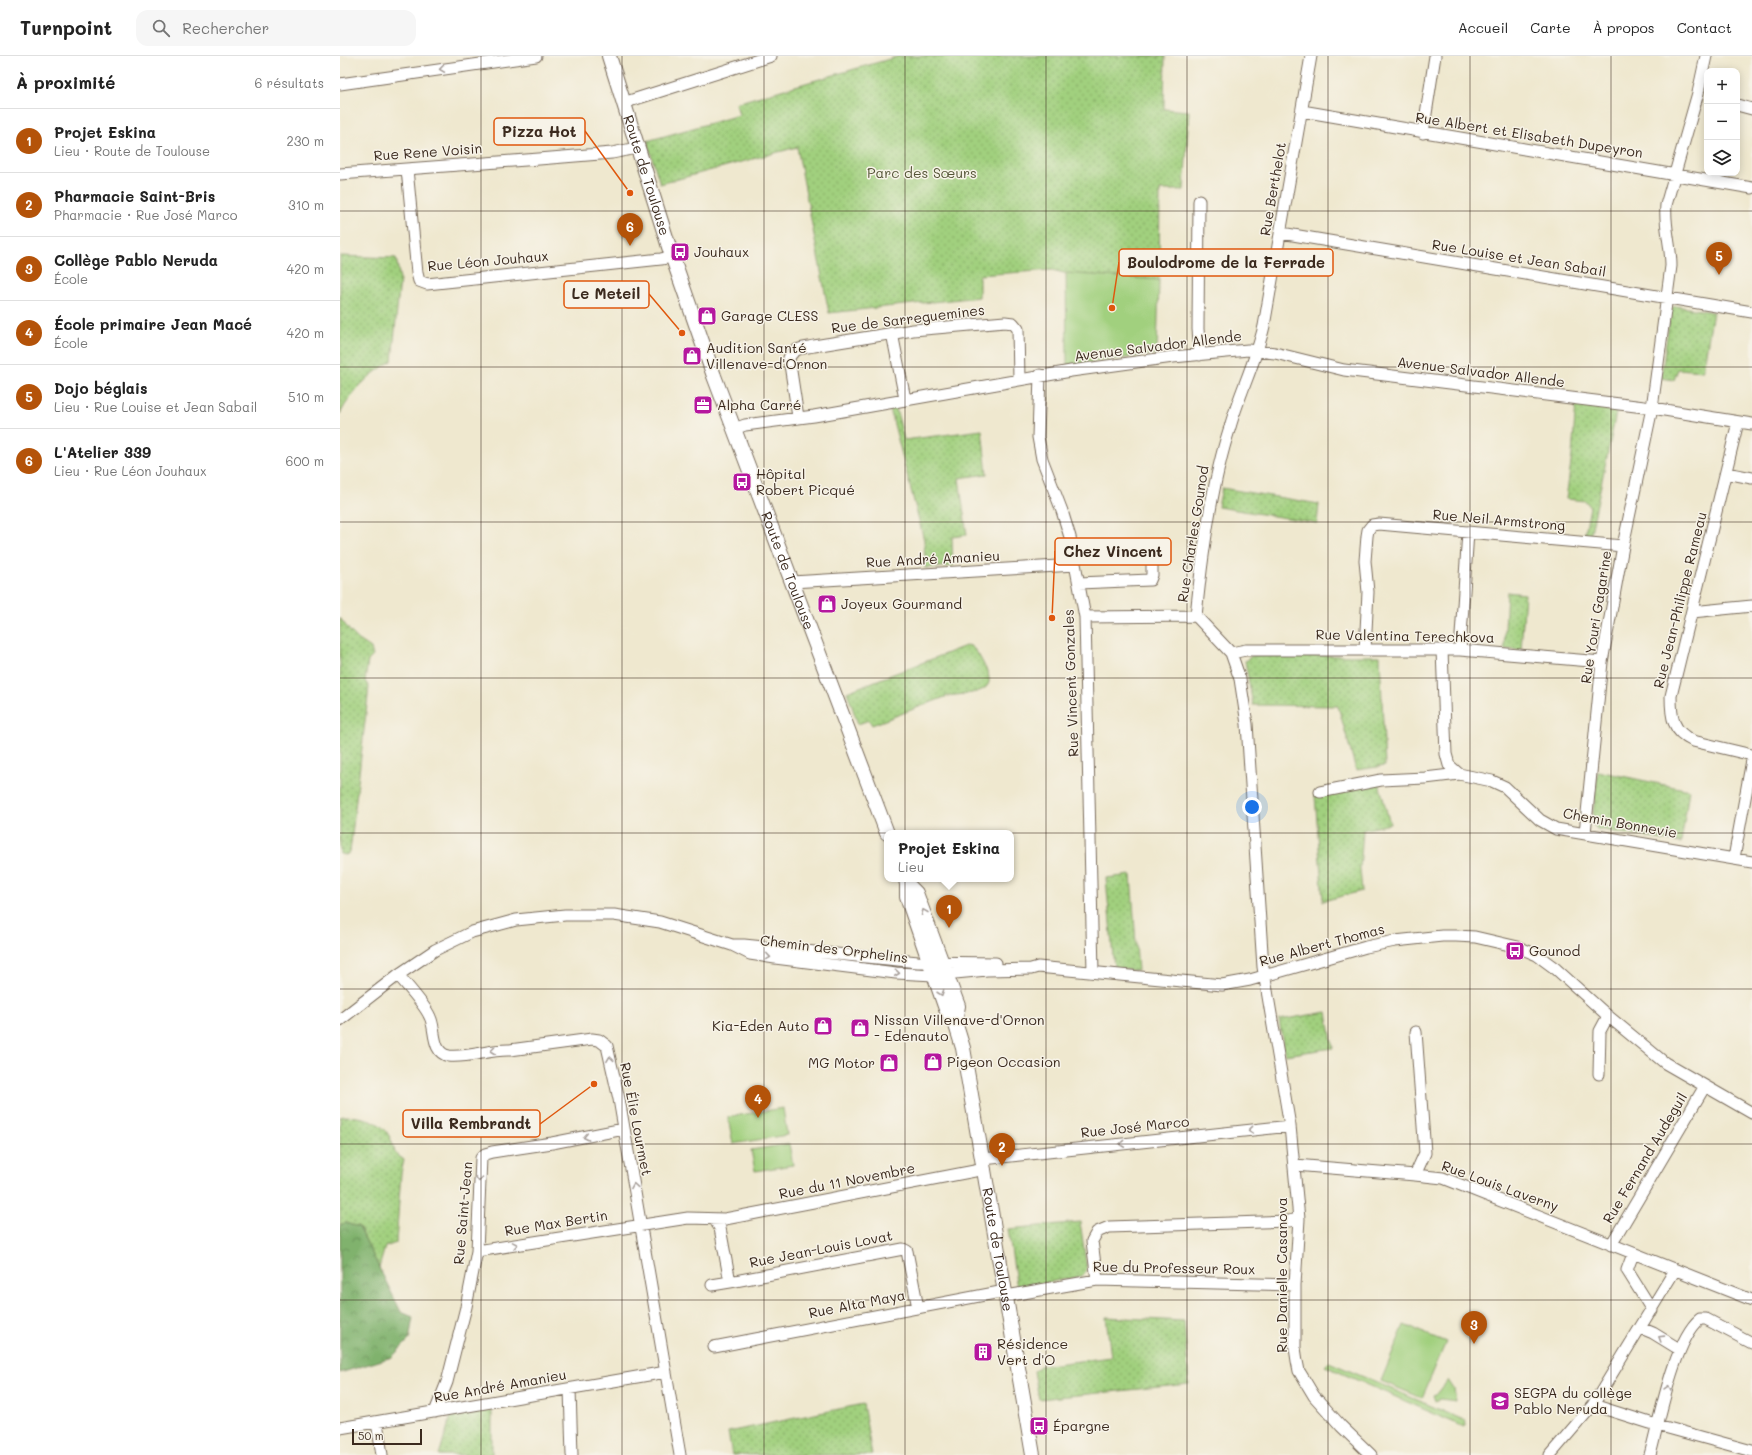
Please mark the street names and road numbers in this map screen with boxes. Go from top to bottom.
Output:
street label: Rue Albert et Elisabeth Dupeyron [1414,107,1644,162]
street label: Route de Toulouse [619,113,675,238]
street label: Rue Rene Voisin [373,138,483,165]
street label: Rue Berthelot [1255,141,1290,237]
street label: Rue Louise et Jean Sabail [1431,234,1607,281]
street label: Rue Léon Jouhaux [427,246,549,275]
street label: Rue de Sarreguemines [830,300,986,337]
street label: Avenue Salvador Allende [1073,326,1243,365]
street label: Avenue Salvador Allende [1396,352,1566,391]
street label: Rue Charles Gounod [1172,464,1213,604]
street label: Rue Neil Armstrong [1432,504,1566,535]
street label: Route de Toulouse [757,509,819,632]
street label: Rue Jean-Philippe Rameau [1648,510,1711,690]
street label: Rue André Amanieu [865,546,1000,571]
street label: Rue Youri Gagarine [1576,549,1615,685]
street label: Rue Vincent Gonzales [1058,609,1083,757]
street label: Rue Valentina Terechkova [1315,624,1495,647]
street label: Chemin Bonnevie [1561,803,1679,842]
street label: Rue Albert Thomas [1257,919,1387,970]
street label: Chemin des Orphelins [759,930,909,967]
street label: Rue Élie Lourmet [616,1061,657,1177]
street label: Rue Fernand Audeguil [1598,1089,1691,1227]
street label: Rue José Marco [1080,1111,1190,1142]
street label: Rue Louis Laverny [1439,1156,1561,1215]
street label: Rue du 11 Novembre [777,1158,917,1203]
street label: Rue Saint-Jean [449,1161,476,1265]
street label: Route de Toulouse [978,1186,1018,1313]
street label: Rue Danielle Casanova [1272,1197,1291,1353]
street label: Rue Max Bertin [503,1205,609,1240]
street label: Rue Jean-Louis Lovat [748,1225,894,1272]
street label: Rue du Professeur Roux [1093,1257,1255,1278]
street label: Rue Alta Maya [807,1285,907,1322]
street label: Rue André Amanieu [432,1364,568,1407]

